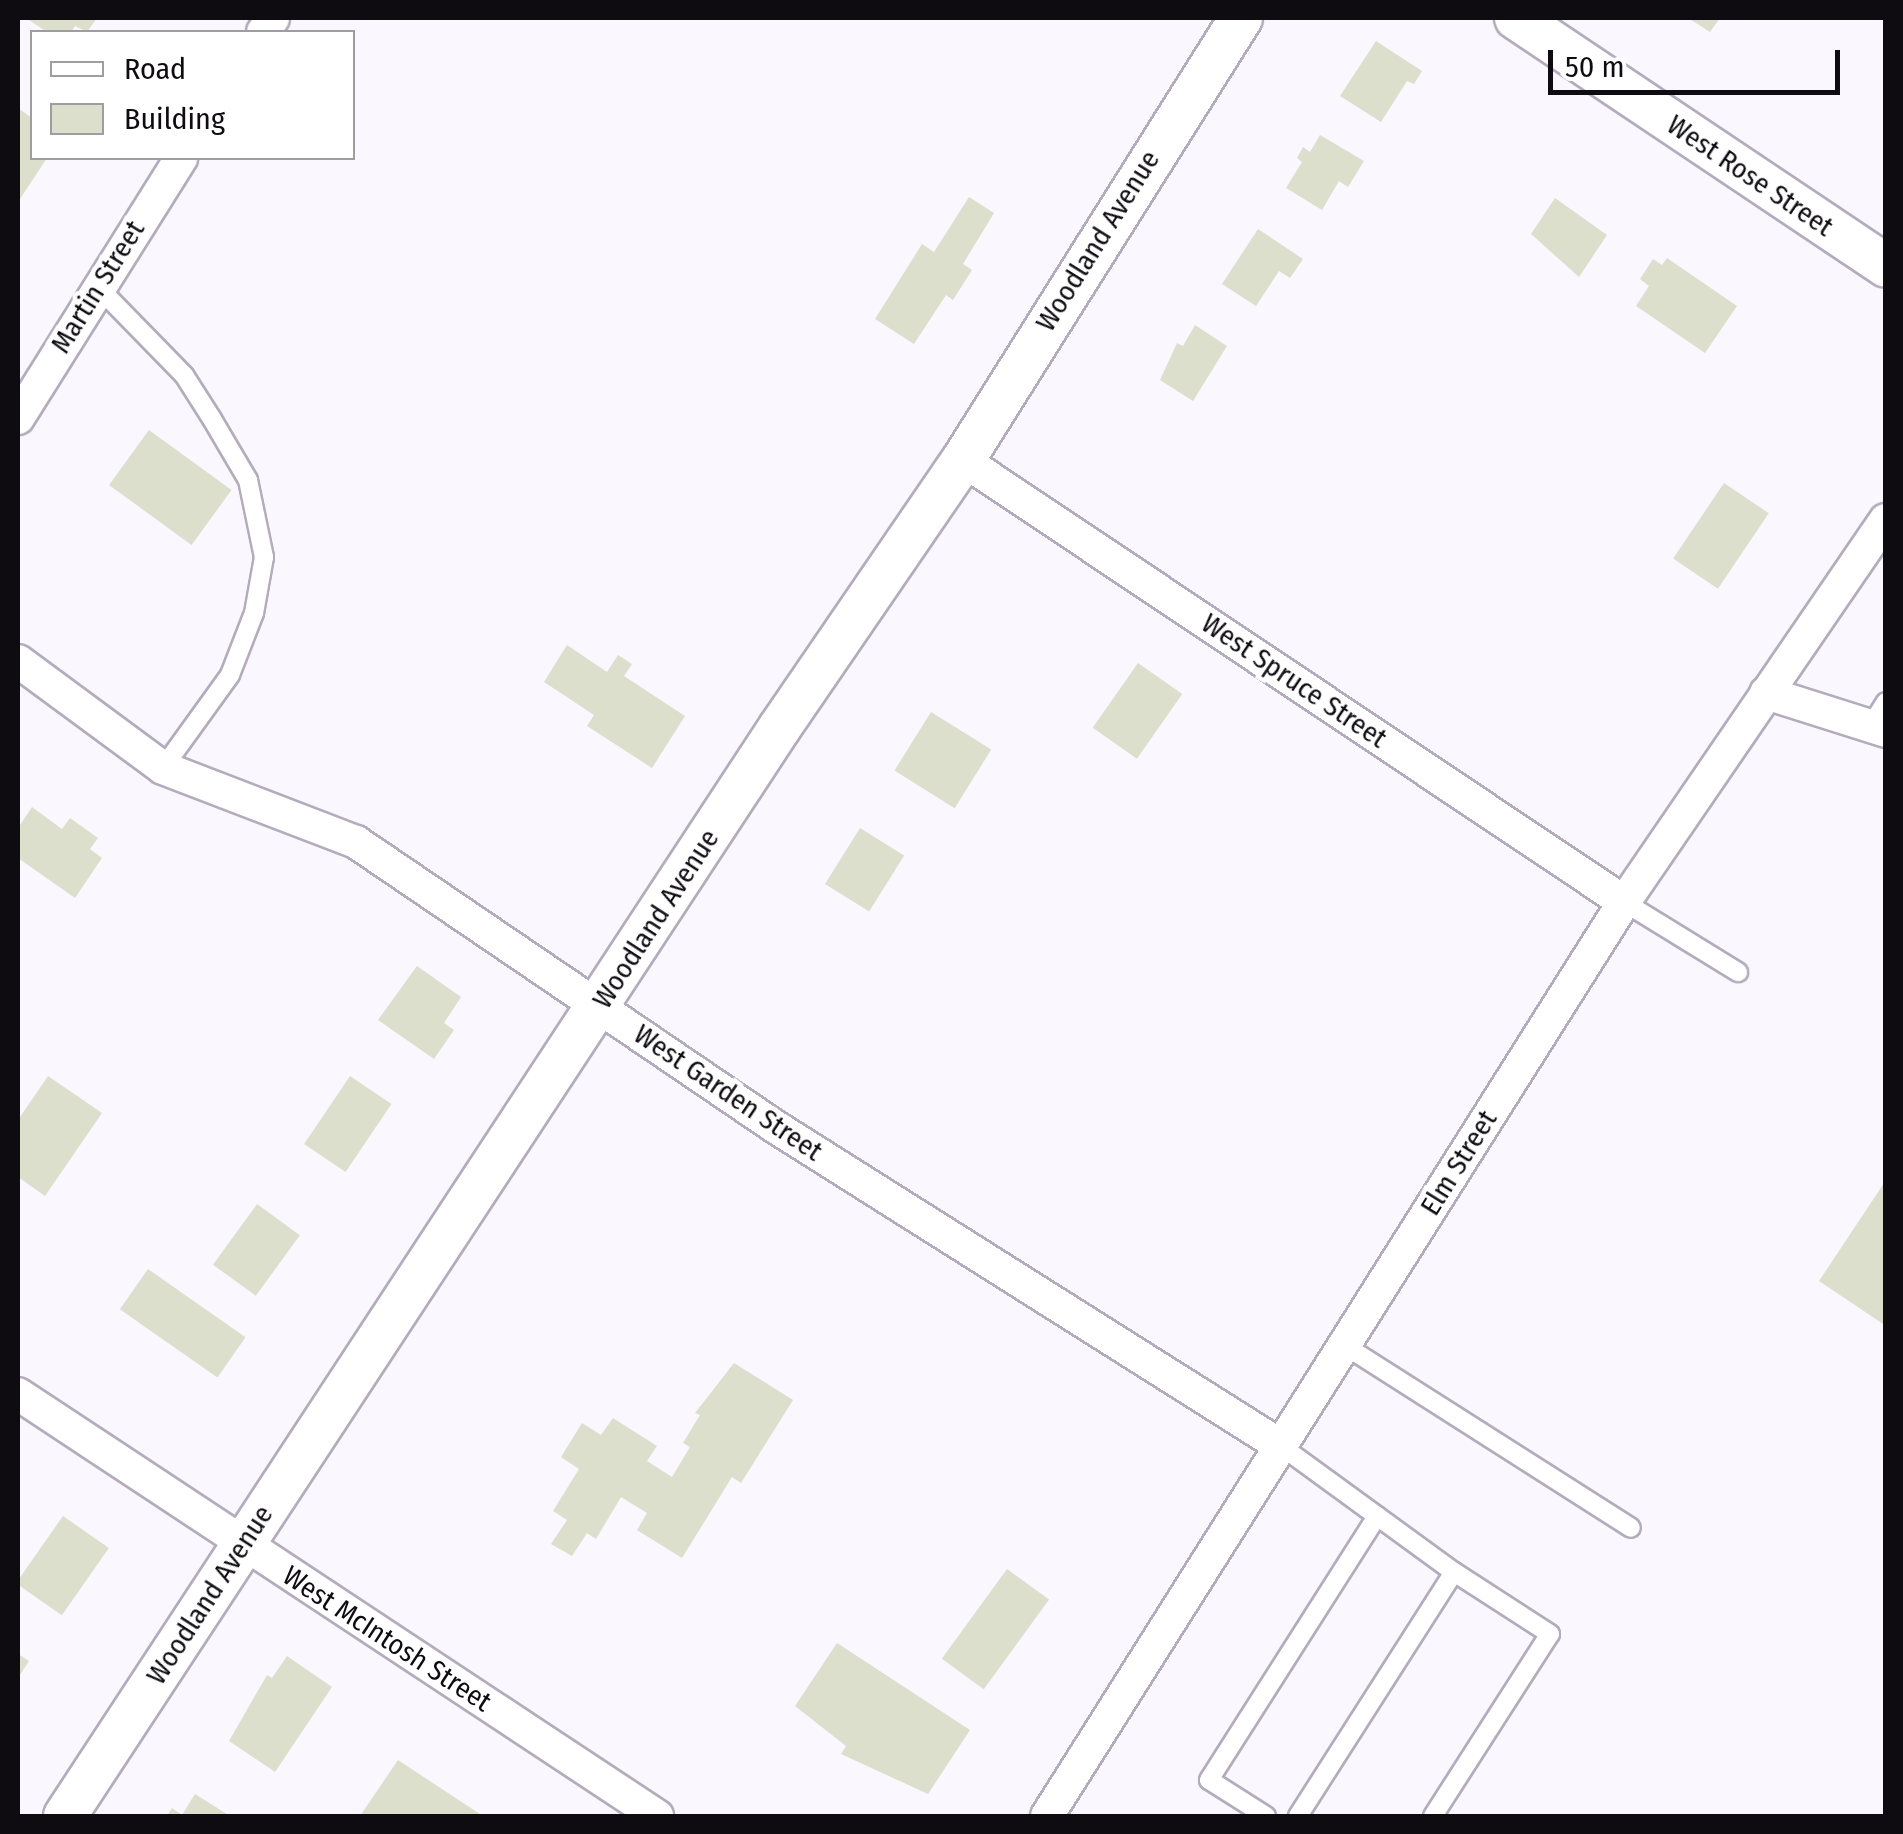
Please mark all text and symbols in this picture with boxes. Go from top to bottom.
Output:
legend [30,30,355,160]
scale bar [1553,30,1846,92]
text: 50 m [1565,49,1625,85]
text: Road [124,51,186,87]
text: Building [124,101,225,137]
street label: West Rose Street [1661,108,1839,244]
street label: Woodland Avenue [1029,144,1167,338]
street label: Martin Street [44,215,152,359]
street label: West Spruce Street [1195,607,1393,755]
street label: Woodland Avenue [586,823,726,1015]
street label: West Garden Street [627,1018,829,1168]
street label: Elm Street [1414,1104,1504,1222]
street label: Woodland Avenue [140,1499,280,1691]
street label: West McIntosh Street [276,1559,498,1719]

